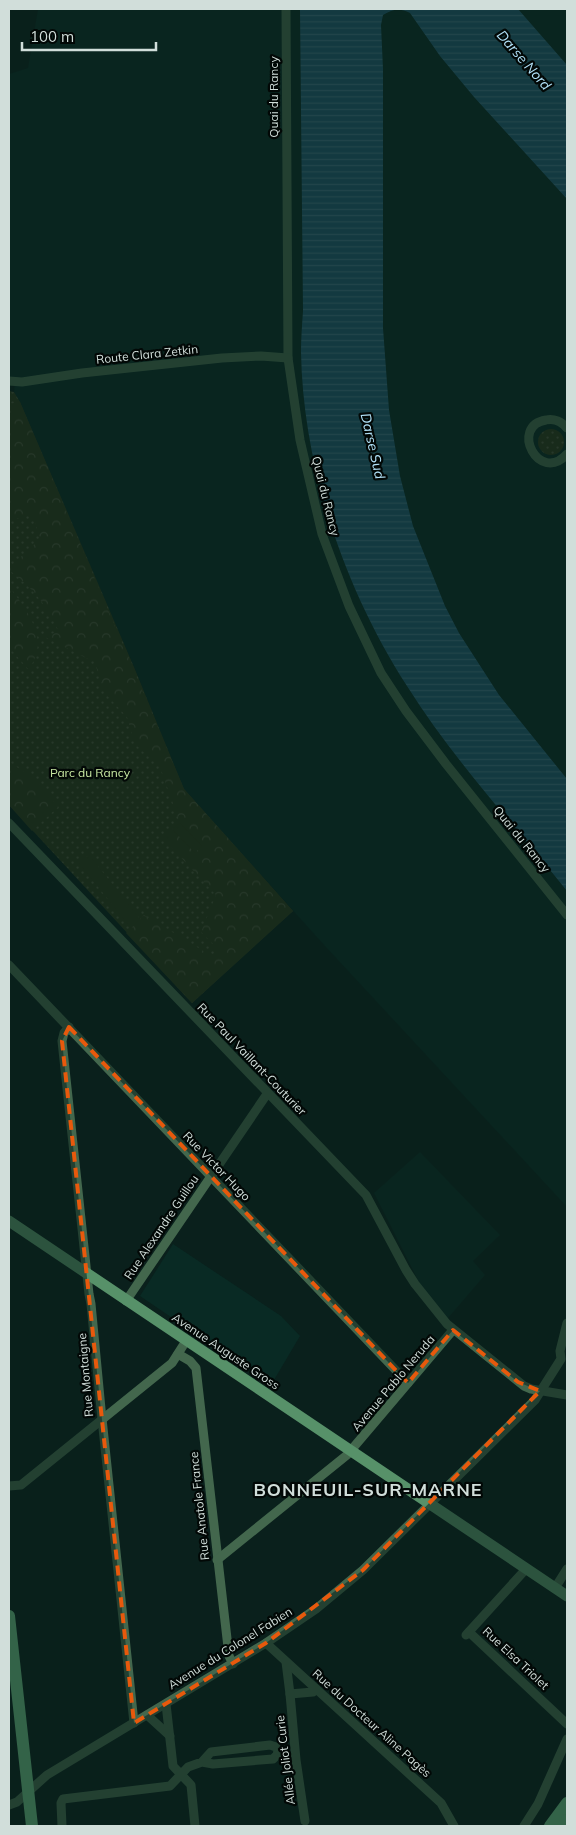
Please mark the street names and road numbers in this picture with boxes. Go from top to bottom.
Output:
street label: Quai du Rancy [266,56,281,138]
street label: Route Clara Zetkin [95,341,199,367]
street label: Quai du Rancy [309,455,343,538]
street label: Quai du Rancy [491,803,554,876]
street label: Rue Paul Vaillant-Couturier [194,1000,310,1119]
street label: Rue Victor Hugo [180,1128,254,1204]
street label: Rue Alexandre Guillou [120,1172,202,1282]
street label: Avenue Auguste Gross [169,1309,283,1393]
street label: Rue Montaigne [74,1332,96,1418]
street label: Avenue Pablo Neruda [348,1332,438,1434]
street label: Rue Anatole France [186,1451,212,1561]
street label: Avenue du Colonel Fabien [165,1604,295,1692]
street label: Rue Elsa Triolet [480,1624,552,1692]
street label: Rue du Docteur Aline Pagès [310,1666,435,1780]
street label: Allée Joliot Curie [272,1714,298,1806]

